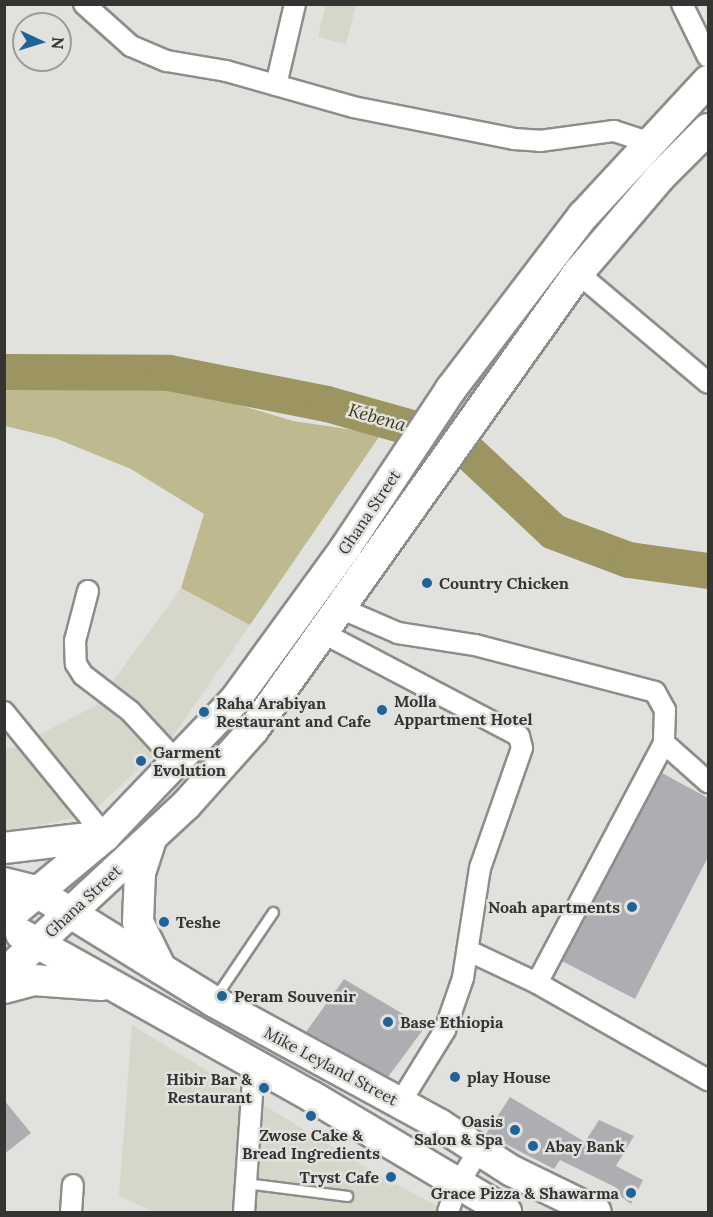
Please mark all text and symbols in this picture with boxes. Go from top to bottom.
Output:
north arrow [12,12,72,72]
text: N [48,36,68,50]
water label: Kebena [346,400,408,436]
street label: Ghana Street [334,466,404,558]
place label: Country Chicken [439,573,569,593]
marker: Country Chicken [420,576,434,590]
place label: Molla Appartment Hotel [394,691,532,729]
place label: Raha Arabiyan Restaurant and Cafe [216,693,371,731]
marker: Molla Appartment Hotel [375,703,389,717]
marker: Raha Arabiyan Restaurant and Cafe [197,705,211,719]
place label: Garment Evolution [153,742,226,780]
marker: Garment Evolution [134,754,148,768]
street label: Ghana Street [41,861,125,941]
place label: Noah apartments [488,897,620,917]
marker: Noah apartments [625,900,639,914]
place label: Teshe [176,912,220,932]
marker: Teshe [157,915,171,929]
place label: Peram Souvenir [234,986,356,1006]
marker: Peram Souvenir [215,989,229,1003]
place label: Base Ethiopia [400,1012,503,1032]
marker: Base Ethiopia [381,1015,395,1029]
street label: Mike Leyland Street [261,1023,401,1109]
place label: play House [467,1067,551,1087]
place label: Hibir Bar & Restaurant [166,1069,252,1107]
marker: play House [448,1070,462,1084]
marker: Hibir Bar & Restaurant [257,1081,271,1095]
marker: Zwose Cake & Bread Ingredients [304,1109,318,1123]
place label: Oasis Salon & Spa [414,1111,503,1149]
marker: Oasis Salon & Spa [508,1123,522,1137]
place label: Zwose Cake & Bread Ingredients [242,1125,380,1163]
place label: Abay Bank [545,1136,625,1156]
marker: Abay Bank [526,1139,540,1153]
place label: Tryst Cafe [300,1167,379,1187]
marker: Tryst Cafe [384,1170,398,1184]
place label: Grace Pizza & Shawarma [431,1183,619,1203]
marker: Grace Pizza & Shawarma [624,1186,638,1200]

